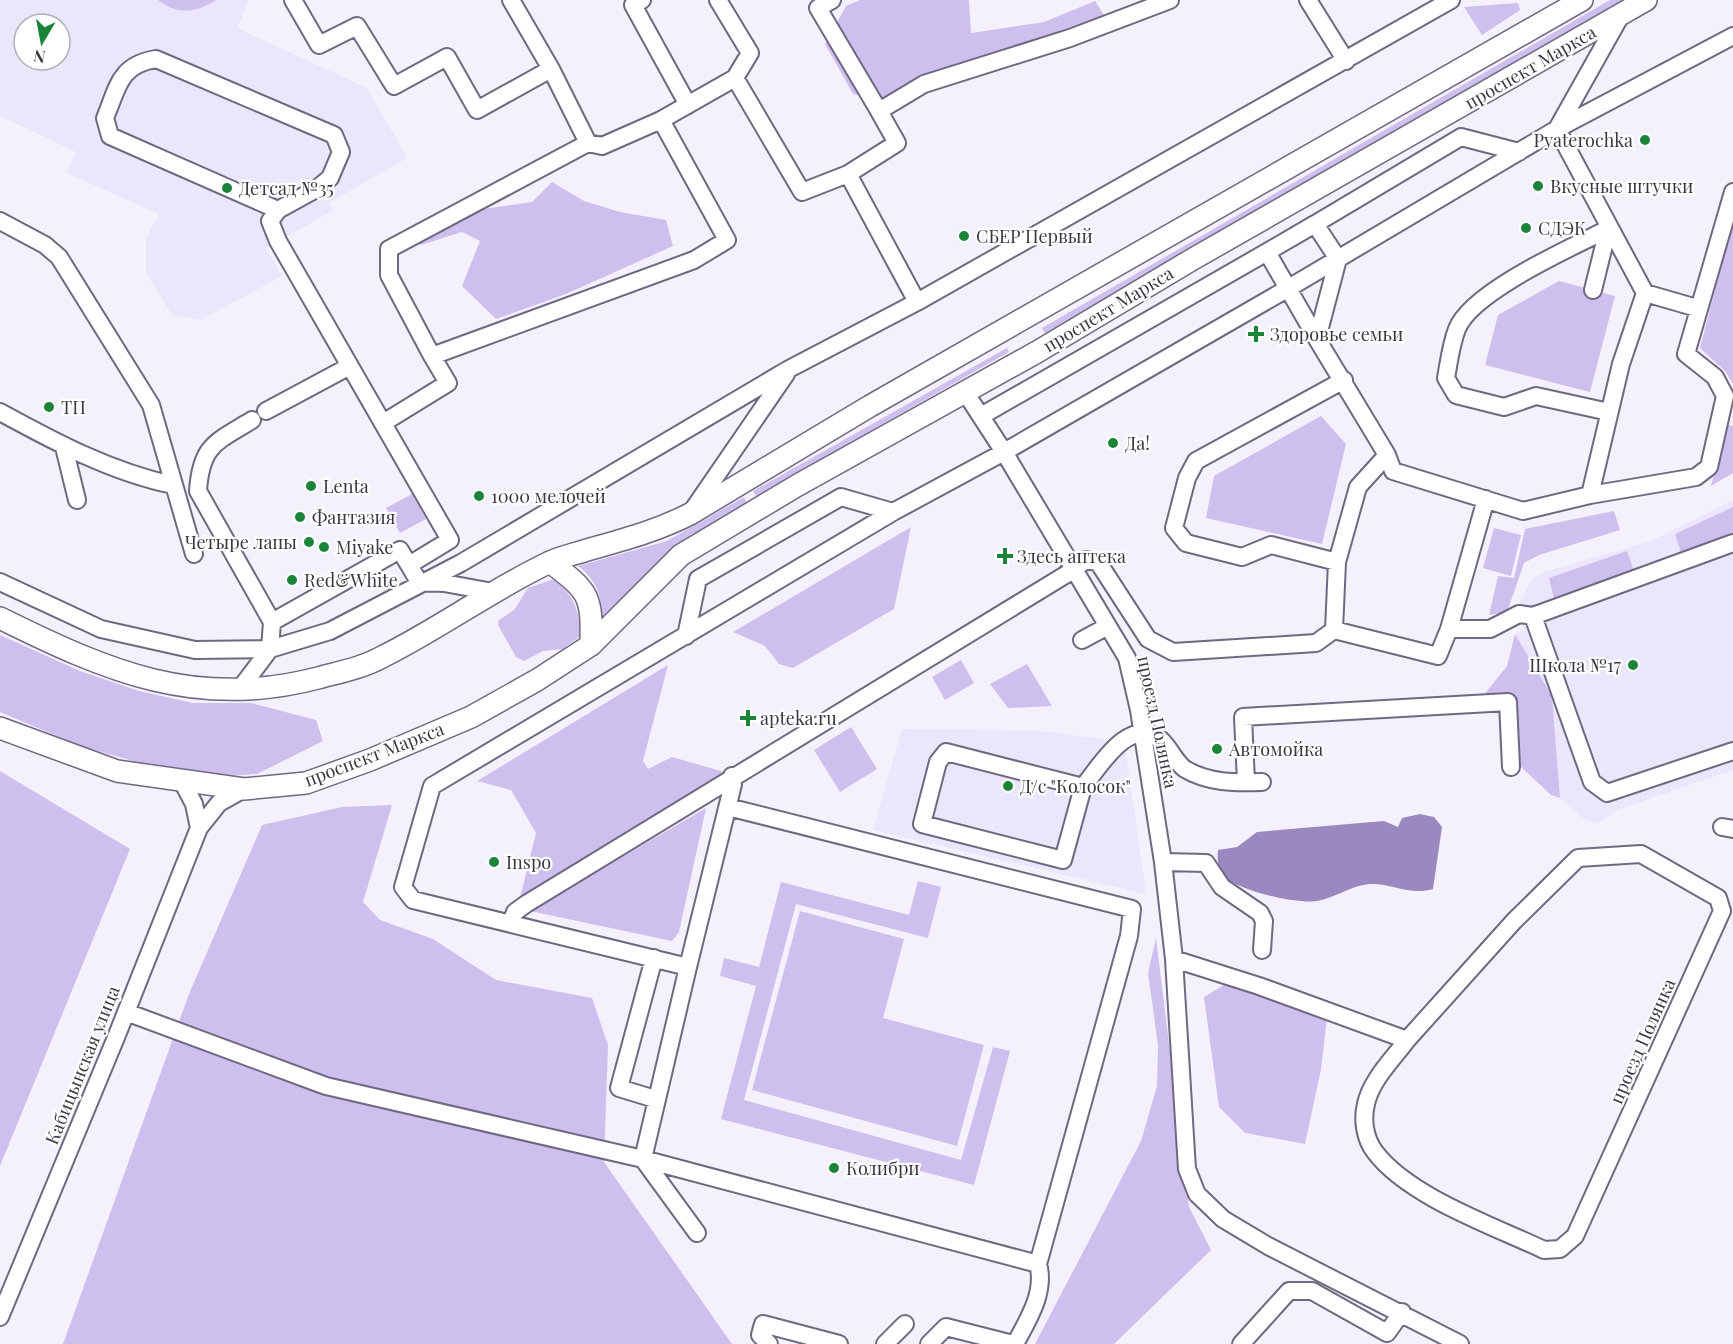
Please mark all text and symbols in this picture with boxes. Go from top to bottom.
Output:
north arrow [12,12,72,72]
street label: проспект Маркса [1460,20,1600,114]
text: N [31,46,47,69]
place label: Pyaterochka [1534,128,1633,152]
marker: Pyaterochka [1638,133,1652,147]
place label: Вкусные штучки [1550,174,1693,198]
place label: Детсад №35 [239,176,334,200]
marker: Вкусные штучки [1531,179,1545,193]
marker: Детсад №35 [220,181,234,195]
place label: СДЭК [1538,216,1586,240]
marker: СДЭК [1519,221,1533,235]
place label: СБЕР Первый [976,224,1093,248]
marker: СБЕР Первый [957,229,971,243]
street label: проспект Маркса [1039,261,1178,357]
place label: Здоровье семьи [1270,322,1403,346]
marker: Здоровье семьи [1247,325,1265,343]
place label: ТП [61,395,86,419]
marker: ТП [42,400,56,414]
place label: Да! [1125,431,1150,455]
marker: Да! [1106,436,1120,450]
place label: Lenta [323,474,369,498]
marker: Lenta [304,479,318,493]
place label: 1000 мелочей [491,484,606,508]
marker: 1000 мелочей [472,489,486,503]
place label: Фантазия [312,505,396,529]
marker: Фантазия [293,510,307,524]
place label: Четыре лапы [185,530,297,554]
marker: Четыре лапы [302,535,316,549]
place label: Miyake [336,535,393,559]
marker: Miyake [317,540,331,554]
place label: Здесь аптека [1017,544,1126,568]
marker: Здесь аптека [998,549,1012,563]
place label: Red&White [304,568,398,592]
marker: Red&White [285,573,299,587]
place label: Школа №17 [1529,653,1622,677]
street label: проезд Полянка [1132,654,1184,790]
marker: Школа №17 [1626,658,1640,672]
place label: apteka.ru [760,706,837,730]
marker: apteka.ru [741,711,755,725]
street label: проспект Маркса [301,716,447,792]
place label: Автомойка [1228,737,1323,761]
marker: Автомойка [1210,742,1224,756]
place label: Д/с "Колосок" [1020,774,1131,798]
marker: Д/с "Колосок" [1001,779,1015,793]
place label: Inspo [506,850,551,874]
marker: Inspo [487,855,501,869]
street label: проезд Полянка [1604,975,1680,1107]
street label: Кабицынская улица [39,982,125,1148]
place label: Колибри [846,1156,920,1180]
marker: Колибри [827,1161,841,1175]

